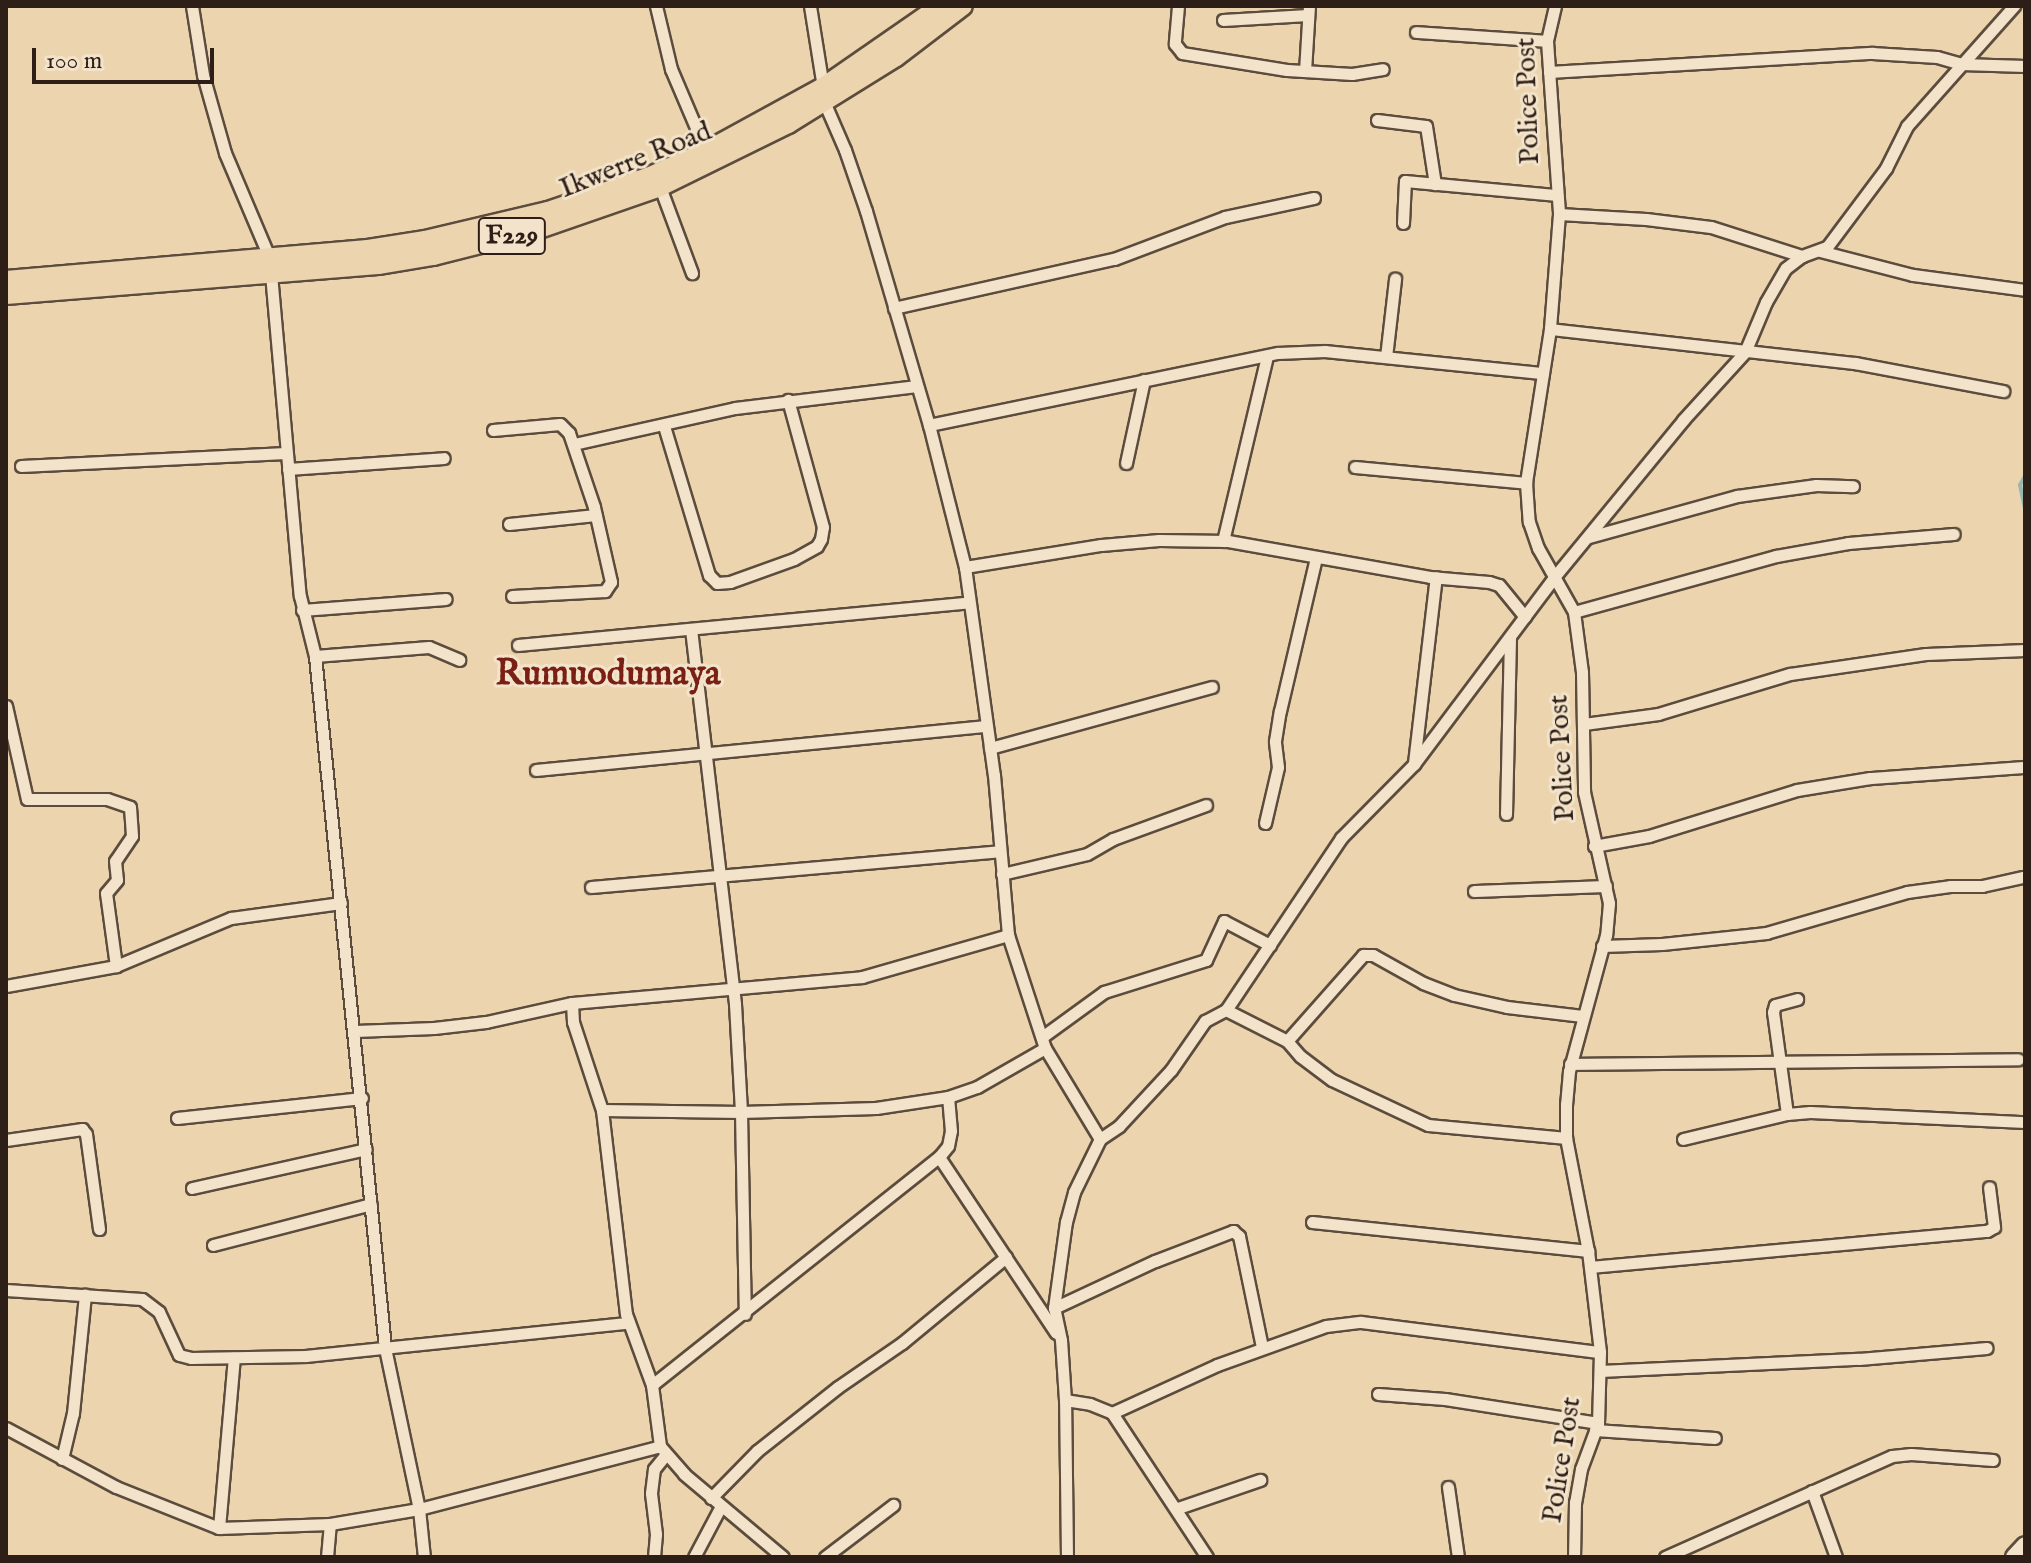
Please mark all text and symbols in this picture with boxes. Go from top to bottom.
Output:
scale bar [36,32,218,82]
street label: Police Post [1510,37,1548,165]
text: 100 m [46,46,102,77]
street label: Ikwerre Road [555,115,717,207]
road number: F229 [476,214,548,258]
district label: Rumuodumaya [495,653,721,697]
street label: Police Post [1543,694,1583,822]
street label: Police Post [1536,1395,1590,1525]

